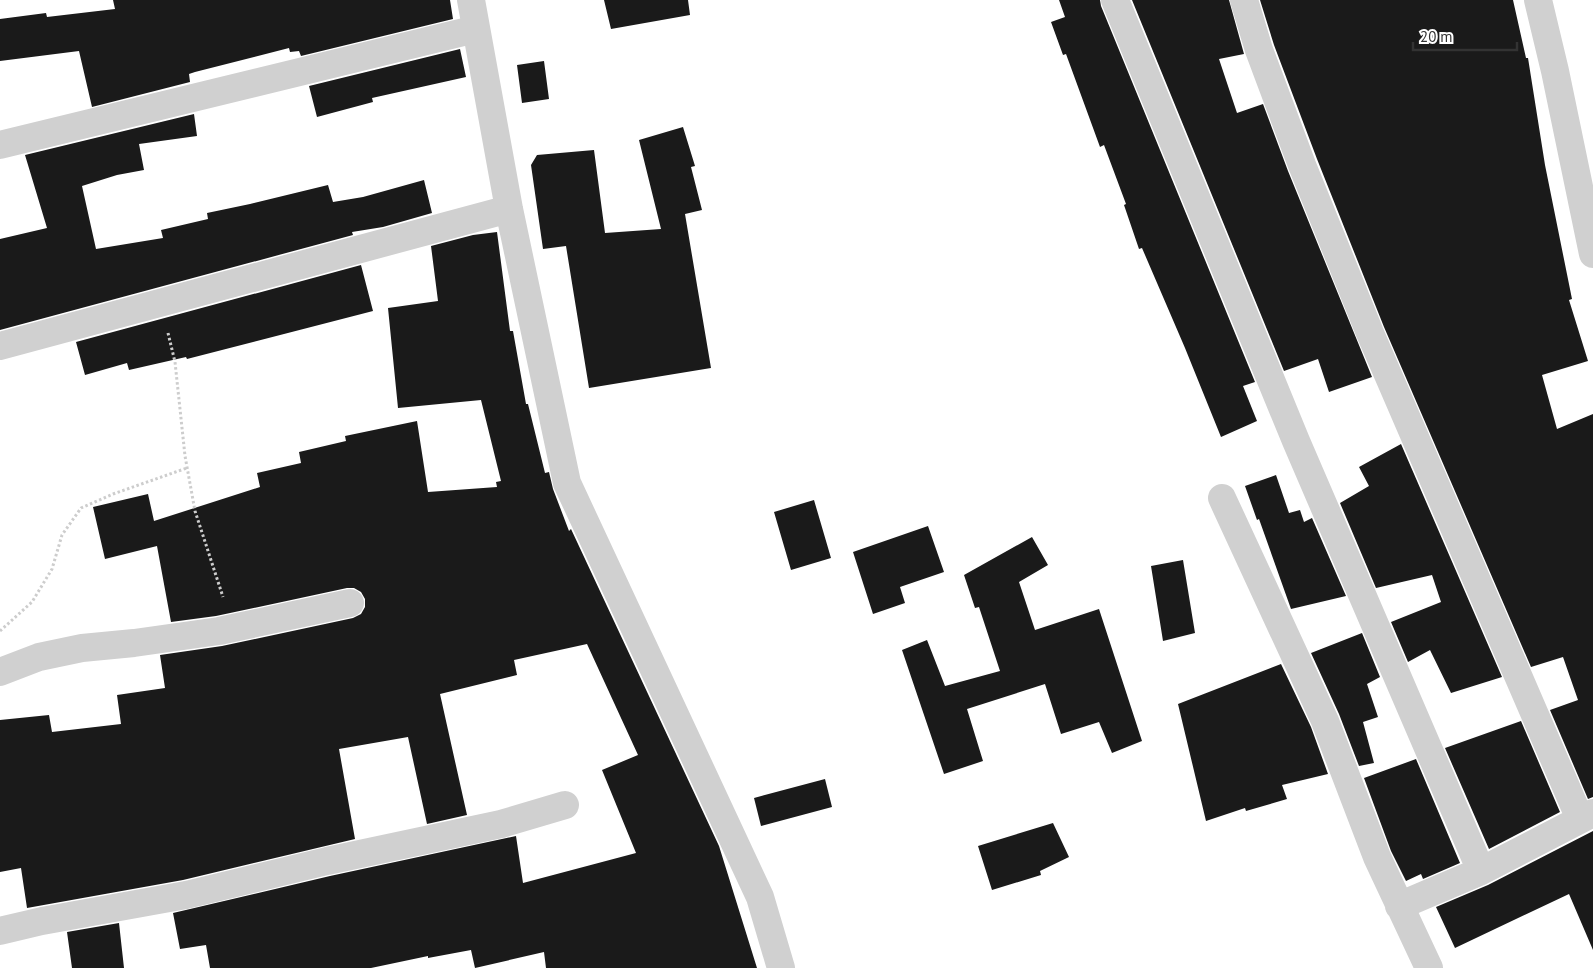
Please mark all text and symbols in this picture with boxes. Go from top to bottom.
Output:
scale bar [1413,20,1517,52]
text: 20 m [1420,27,1453,46]

